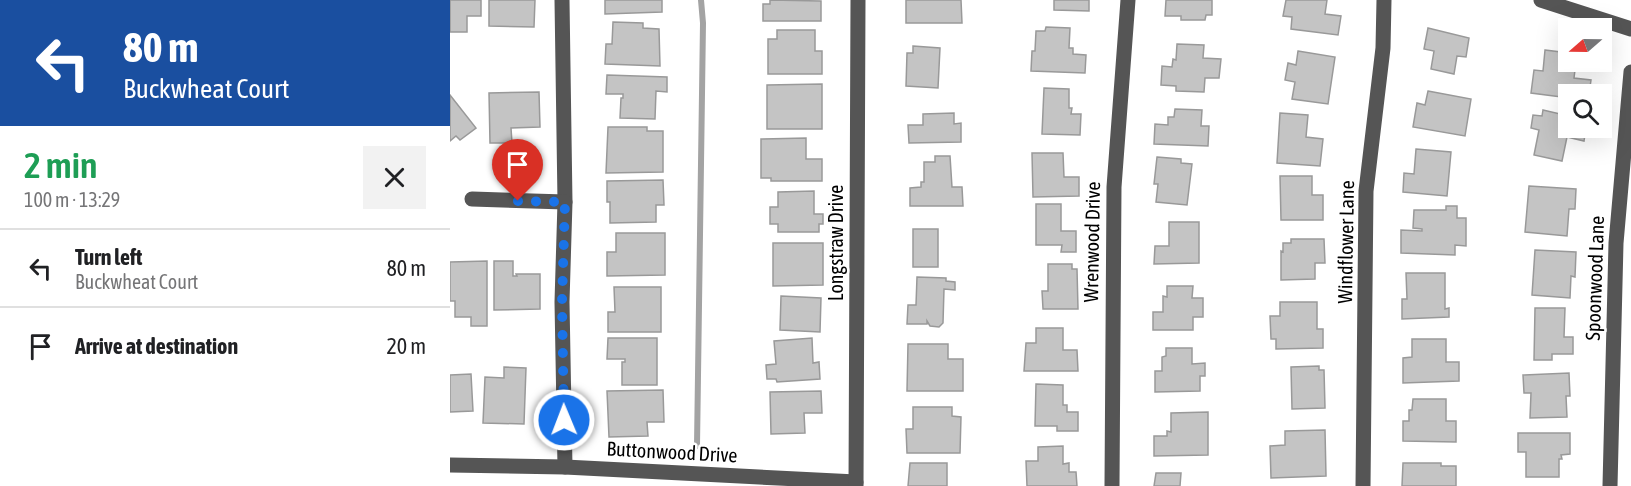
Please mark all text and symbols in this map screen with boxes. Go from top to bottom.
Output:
north arrow [1558,18,1612,72]
map controls [1558,18,1612,138]
text: 80 m [123,23,198,71]
icon: left [24,24,102,102]
text: Buckwheat Court [123,73,290,104]
button: search [1558,84,1612,138]
pin [492,139,543,201]
text: 2 min [24,144,98,186]
button: close [363,146,426,209]
icon: arrive [501,148,534,181]
street label: Windflower Lane [1333,180,1358,304]
street label: Wrenwood Drive [1079,181,1104,303]
street label: Longstraw Drive [824,185,847,301]
text: 100 m · 13:29 [24,188,120,211]
street label: Spoonwood Lane [1581,215,1608,341]
text: Turn left [75,244,142,270]
icon: left [24,252,57,285]
text: 80 m [386,255,426,281]
text: Buckwheat Court [75,270,198,293]
icon: arrive [24,330,57,363]
text: Arrive at destination [75,333,238,359]
text: 20 m [386,333,426,359]
position arrow [532,388,596,452]
street label: Buttonwood Drive [606,437,738,466]

